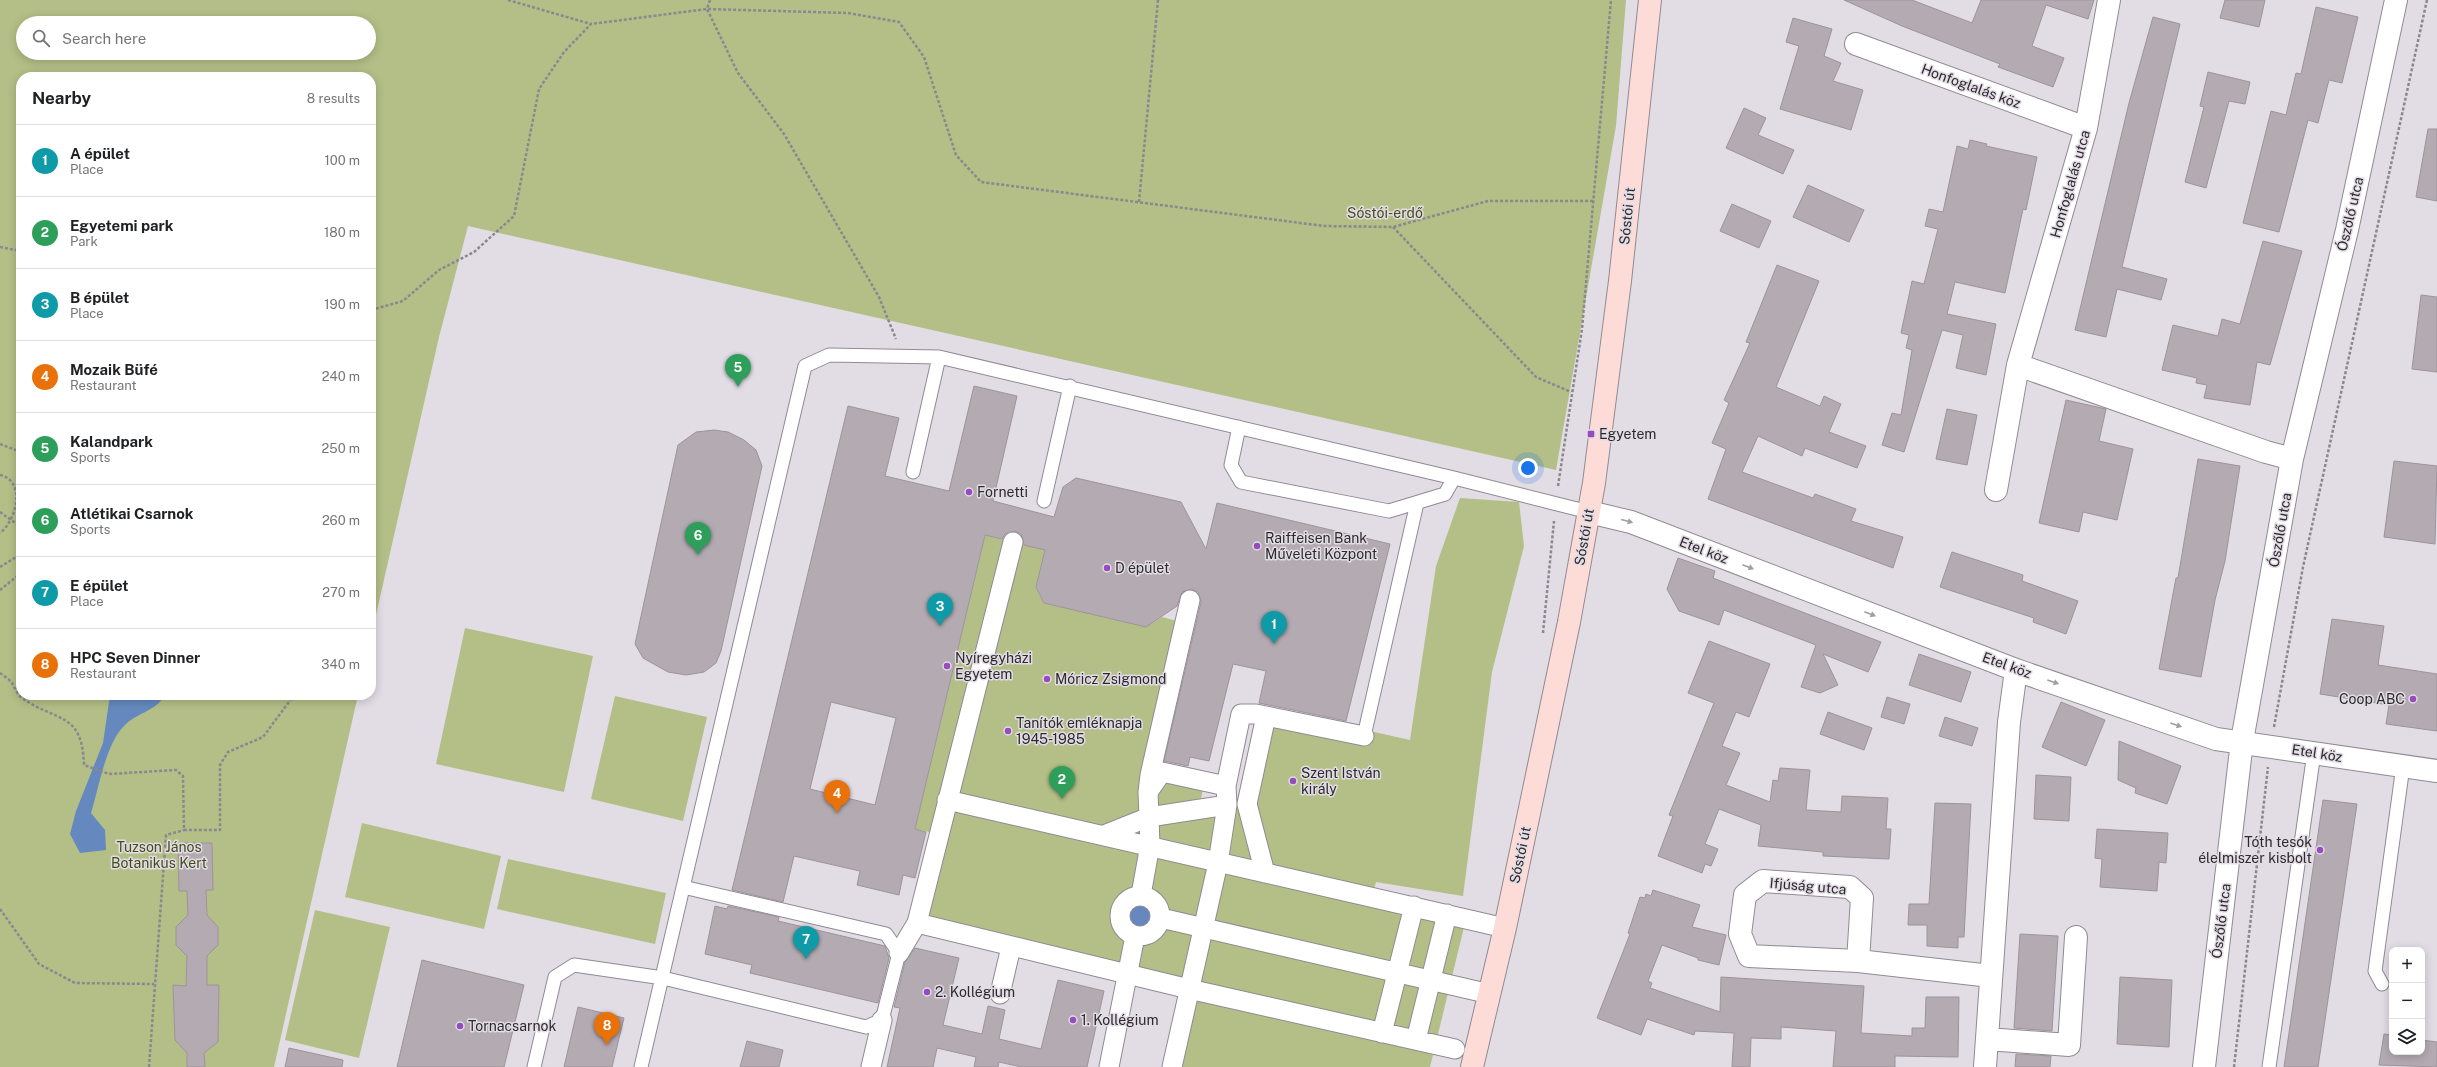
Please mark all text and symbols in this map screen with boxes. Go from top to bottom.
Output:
search box [16,16,376,60]
icon: search [30,27,52,49]
text: Search here [62,30,146,47]
street label: Honfoglalás köz [1919,61,2023,112]
text: Nearby [32,88,91,108]
text: 8 results [307,91,360,106]
street label: Honfoglalás utca [2047,128,2093,240]
text: A épület [70,145,130,162]
text: 1 [42,153,48,168]
text: 100 m [324,153,360,168]
text: Place [70,162,104,177]
street label: Ószőlő utca [2332,175,2366,253]
street label: Sóstói út [1616,186,1638,246]
park label: Sóstói-erdő [1347,205,1423,221]
text: Egyetemi park [70,217,173,234]
text: 2 [41,225,49,240]
text: 180 m [324,225,360,240]
text: Park [70,234,98,249]
text: B épület [70,289,129,306]
text: 3 [41,297,49,312]
text: 190 m [324,297,360,312]
text: Place [70,306,104,321]
pin: 5 [725,354,751,387]
text: Mozaik Büfé [70,361,158,378]
text: 4 [41,369,49,384]
text: 240 m [322,369,360,384]
text: Restaurant [70,378,136,393]
place label: Egyetem [1599,426,1656,442]
marker: Egyetem [1586,429,1596,439]
text: Kalandpark [70,433,153,450]
text: 5 [41,441,49,456]
text: 250 m [322,441,360,456]
text: Sports [70,450,110,465]
your location [1518,458,1538,478]
place label: Fornetti [977,484,1028,500]
marker: Fornetti [964,487,974,497]
street label: Ószőlő utca [2264,491,2294,569]
text: Atlétikai Csarnok [70,505,194,522]
street label: Sóstói út [1571,507,1597,567]
text: 6 [41,513,49,528]
text: 260 m [322,513,360,528]
one-way arrow [1621,519,1633,525]
text: Sports [70,522,110,537]
pin: 6 [685,522,711,555]
place label: Raiffeisen Bank Műveleti Központ [1265,530,1377,562]
street label: Etel köz [1677,533,1731,567]
marker: Raiffeisen Bank Műveleti Központ [1252,541,1262,551]
place label: D épület [1115,560,1169,576]
marker: D épület [1102,563,1112,573]
one-way arrow [1743,565,1755,571]
text: E épület [70,577,129,594]
text: 7 [41,585,49,600]
text: 270 m [322,585,360,600]
pin: 3 [927,593,953,626]
text: Place [70,594,104,609]
pin: 1 [1261,611,1287,644]
one-way arrow [1864,611,1876,617]
text: HPC Seven Dinner [70,649,200,666]
street label: Etel köz [1980,649,2034,681]
place label: Nyíregyházi Egyetem [955,650,1032,682]
text: 8 [41,657,49,672]
text: 340 m [321,657,360,672]
marker: Nyíregyházi Egyetem [942,661,952,671]
text: Restaurant [70,666,136,681]
place label: Móricz Zsigmond [1055,671,1166,687]
marker: Móricz Zsigmond [1042,674,1052,684]
one-way arrow [2048,680,2060,686]
place label: Coop ABC [2339,691,2405,707]
marker: Coop ABC [2408,694,2418,704]
place label: Tanítók emléknapja 1945-1985 [1016,715,1142,747]
one-way arrow [2171,722,2183,728]
marker: Tanítók emléknapja 1945-1985 [1003,726,1013,736]
street label: Etel köz [2290,741,2344,765]
place label: Szent István király [1301,765,1381,797]
pin: 2 [1049,766,1075,799]
marker: Szent István király [1288,776,1298,786]
pin: 4 [824,780,850,813]
street label: Sóstói út [1506,825,1534,885]
place label: Tóth tesók élelmiszer kisbolt [2198,834,2312,866]
park label: Tuzson János Botanikus Kert [111,839,207,871]
marker: Tóth tesók élelmiszer kisbolt [2315,845,2325,855]
street label: Ifjúság utca [1769,875,1847,897]
street label: Ószőlő utca [2206,882,2234,959]
pin: 7 [793,926,819,959]
map controls [2389,947,2425,1055]
button: + [2389,947,2425,983]
button: − [2389,983,2425,1019]
place label: 2. Kollégium [935,984,1015,1000]
marker: 2. Kollégium [922,987,932,997]
pin: 8 [594,1012,620,1045]
place label: 1. Kollégium [1081,1012,1159,1028]
marker: 1. Kollégium [1068,1015,1078,1025]
place label: Tornacsarnok [468,1018,556,1034]
button: layers [2389,1019,2425,1055]
marker: Tornacsarnok [455,1021,465,1031]

